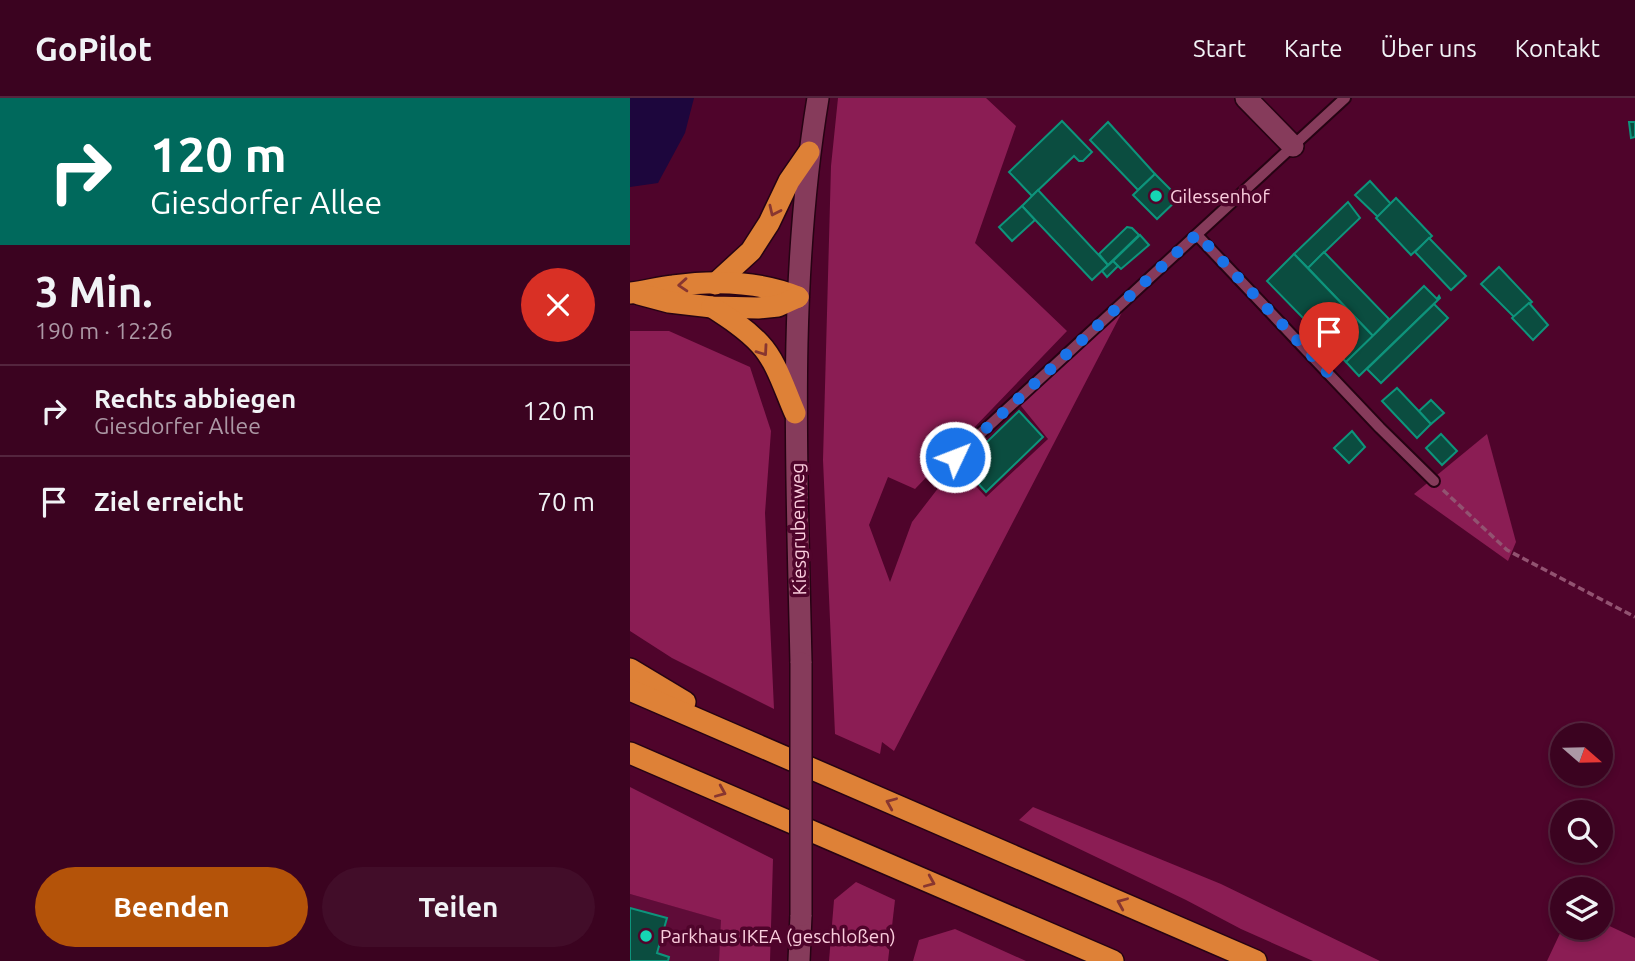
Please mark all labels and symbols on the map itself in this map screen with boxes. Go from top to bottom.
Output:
place label: Gilessenhof [1170,185,1270,207]
marker: Gilessenhof [1148,188,1164,204]
one-way arrow [769,204,783,216]
one-way arrow [677,277,688,292]
pin [1299,302,1359,374]
one-way arrow [755,343,767,355]
position arrow [918,420,992,494]
street label: Kiesgrubenweg [786,462,810,596]
north arrow [1550,723,1614,786]
one-way arrow [714,784,726,798]
one-way arrow [885,797,898,811]
one-way arrow [923,874,935,888]
one-way arrow [1116,897,1129,911]
place label: Parkhaus IKEA (geschloßen) [660,925,896,947]
marker: Parkhaus IKEA (geschloßen) [638,928,654,944]

